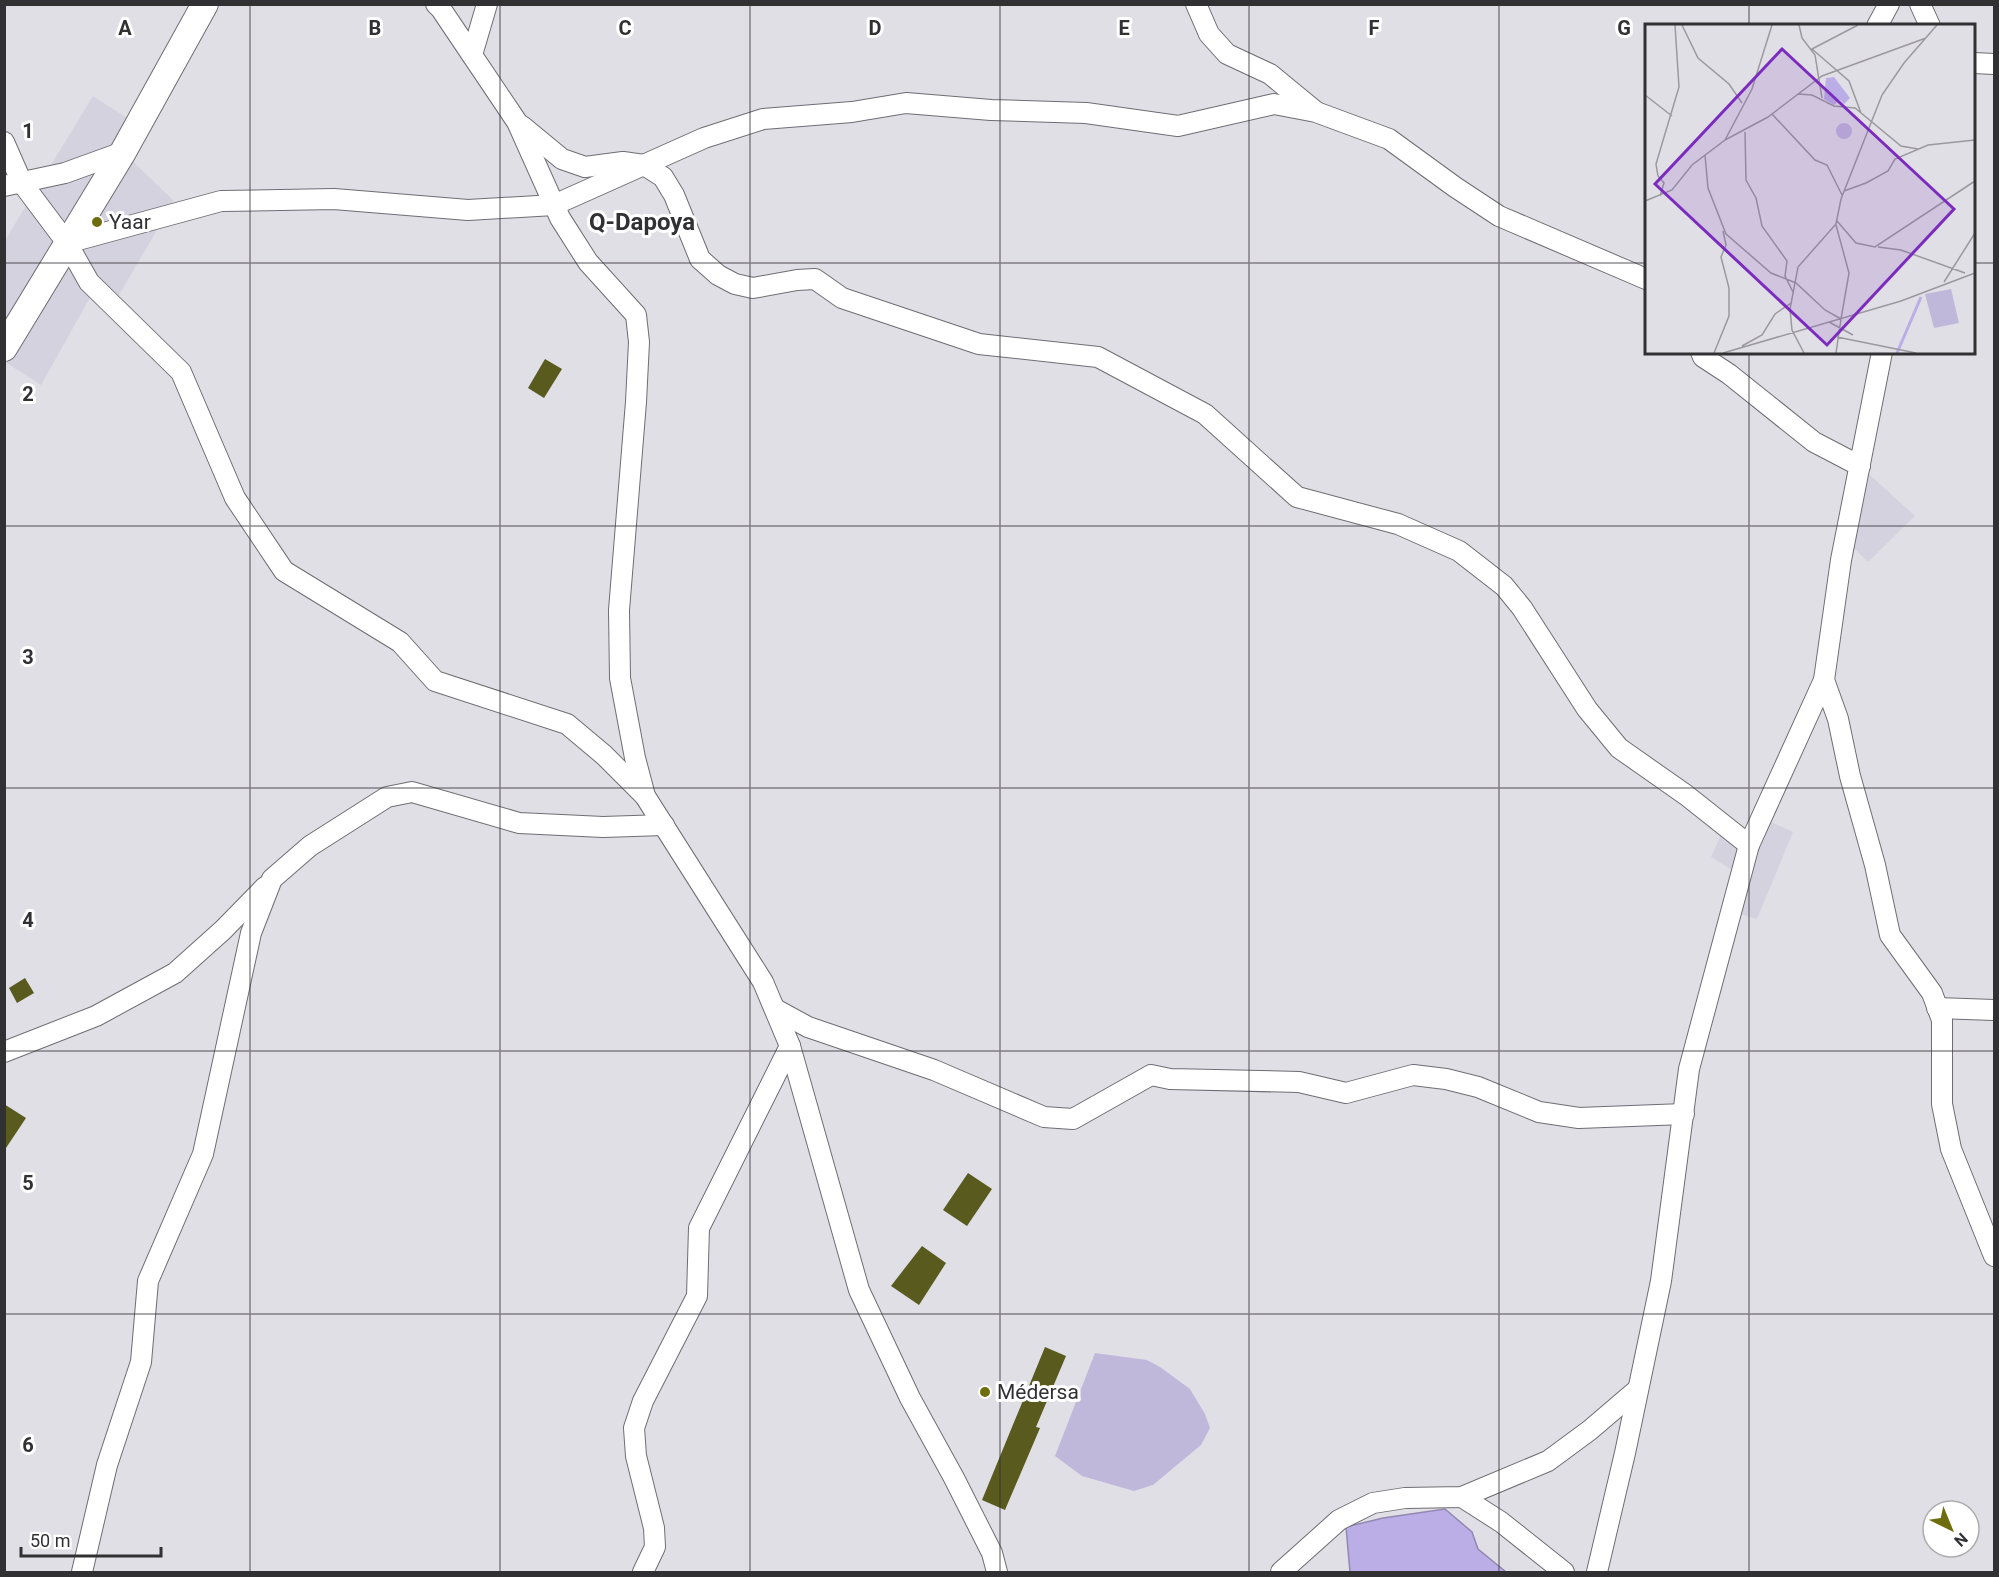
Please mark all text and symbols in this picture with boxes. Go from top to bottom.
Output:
text: A [118,16,132,40]
text: B [369,16,381,40]
text: C [618,16,632,40]
text: D [869,16,882,40]
text: E [1118,16,1130,40]
text: F [1369,16,1380,40]
text: G [1617,16,1631,40]
inset map [1645,24,1975,354]
text: 1 [22,119,34,143]
district label: Q-Dapoya [589,208,695,236]
place label: Yaar [109,210,151,234]
marker: Yaar [90,215,104,229]
text: 2 [22,382,34,406]
text: 3 [22,645,34,669]
text: 4 [22,908,34,932]
text: 5 [22,1171,34,1195]
place label: Médersa [997,1380,1079,1404]
marker: Médersa [978,1385,992,1399]
text: 6 [22,1433,34,1457]
north arrow [1921,1499,1981,1559]
scale bar [21,1520,160,1558]
text: N [1950,1529,1971,1550]
text: 50 m [30,1530,70,1551]

